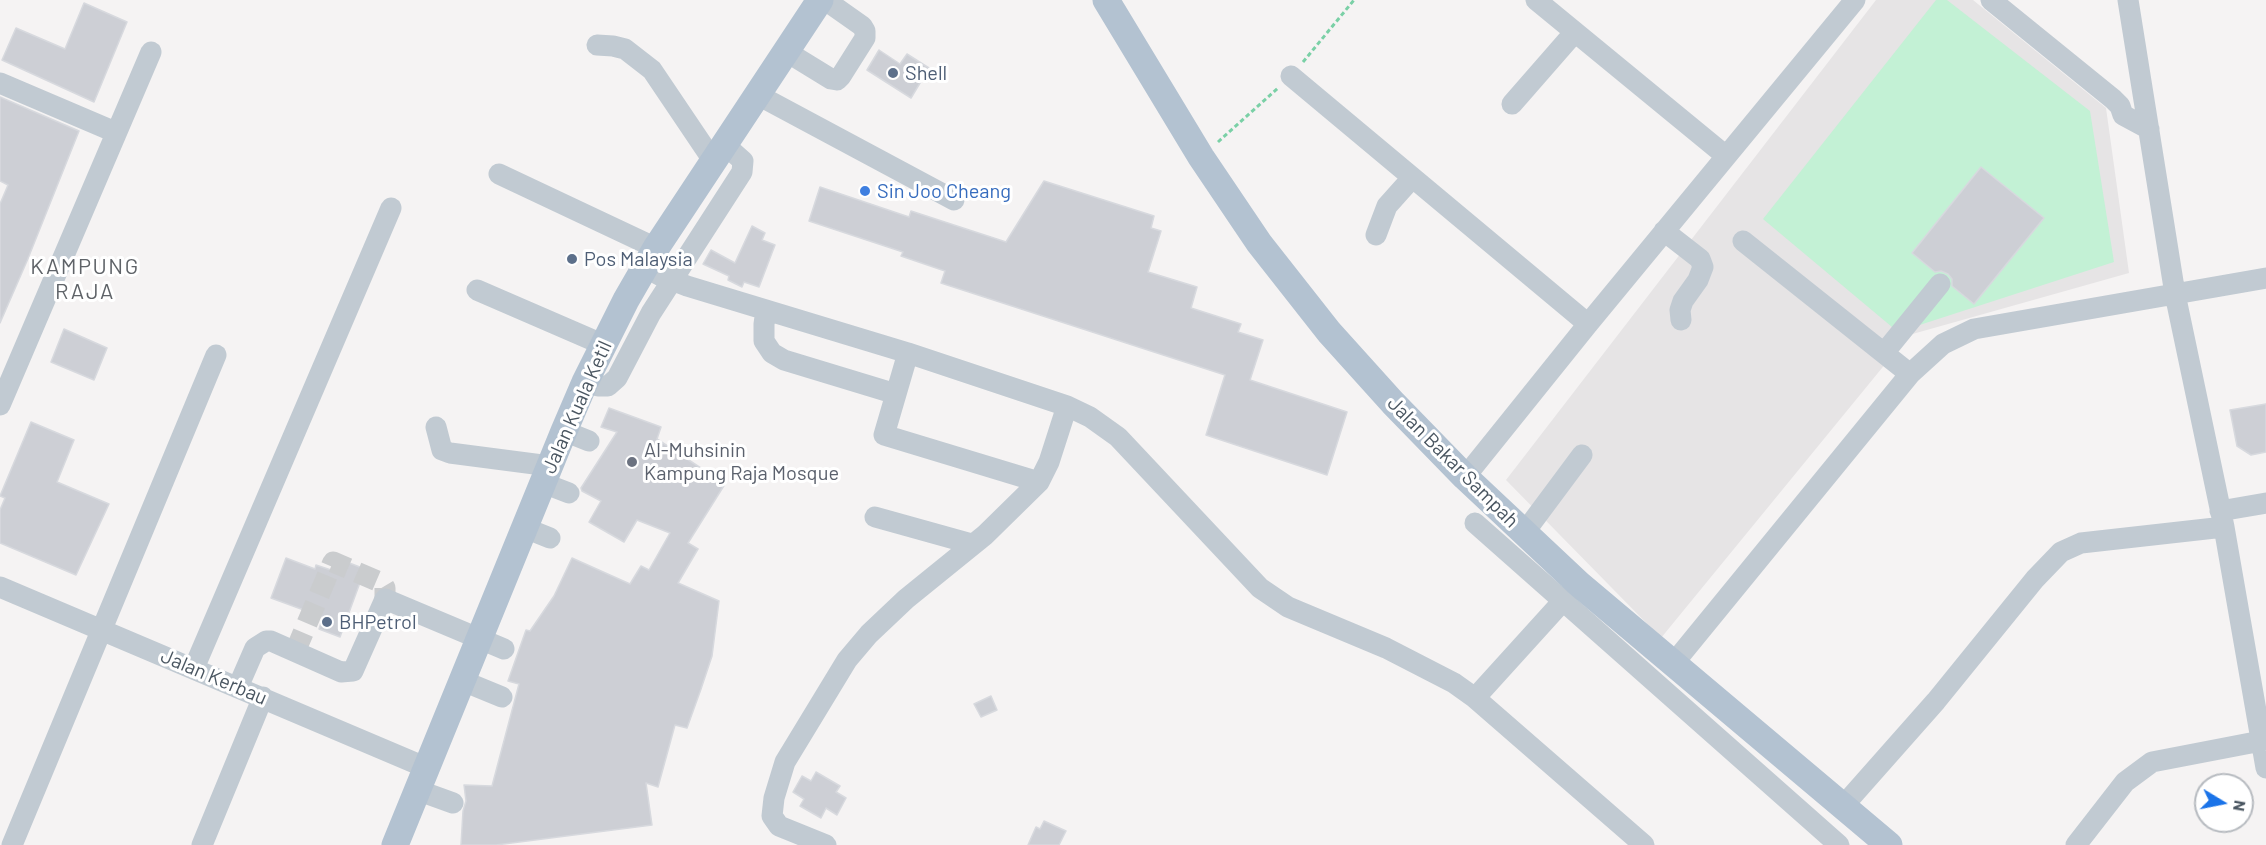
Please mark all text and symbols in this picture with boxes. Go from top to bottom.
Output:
place label: Shell [905,61,947,85]
marker: Shell [886,66,900,80]
place label: Sin Joo Cheang [877,179,1011,203]
marker: Sin Joo Cheang [858,184,872,198]
place label: Pos Malaysia [584,247,693,271]
marker: Pos Malaysia [565,252,579,266]
district label: KAMPUNG RAJA [30,254,140,306]
street label: Jalan Kuala Ketil [537,337,617,477]
street label: Jalan Bakar Sampah [1382,391,1524,533]
place label: Al-Muhsinin Kampung Raja Mosque [644,438,839,485]
marker: Al-Muhsinin Kampung Raja Mosque [625,455,639,469]
place label: BHPetrol [339,610,417,634]
marker: BHPetrol [320,615,334,629]
street label: Jalan Kerbau [157,644,271,710]
north arrow [2194,773,2254,833]
text: N [2230,799,2251,813]

